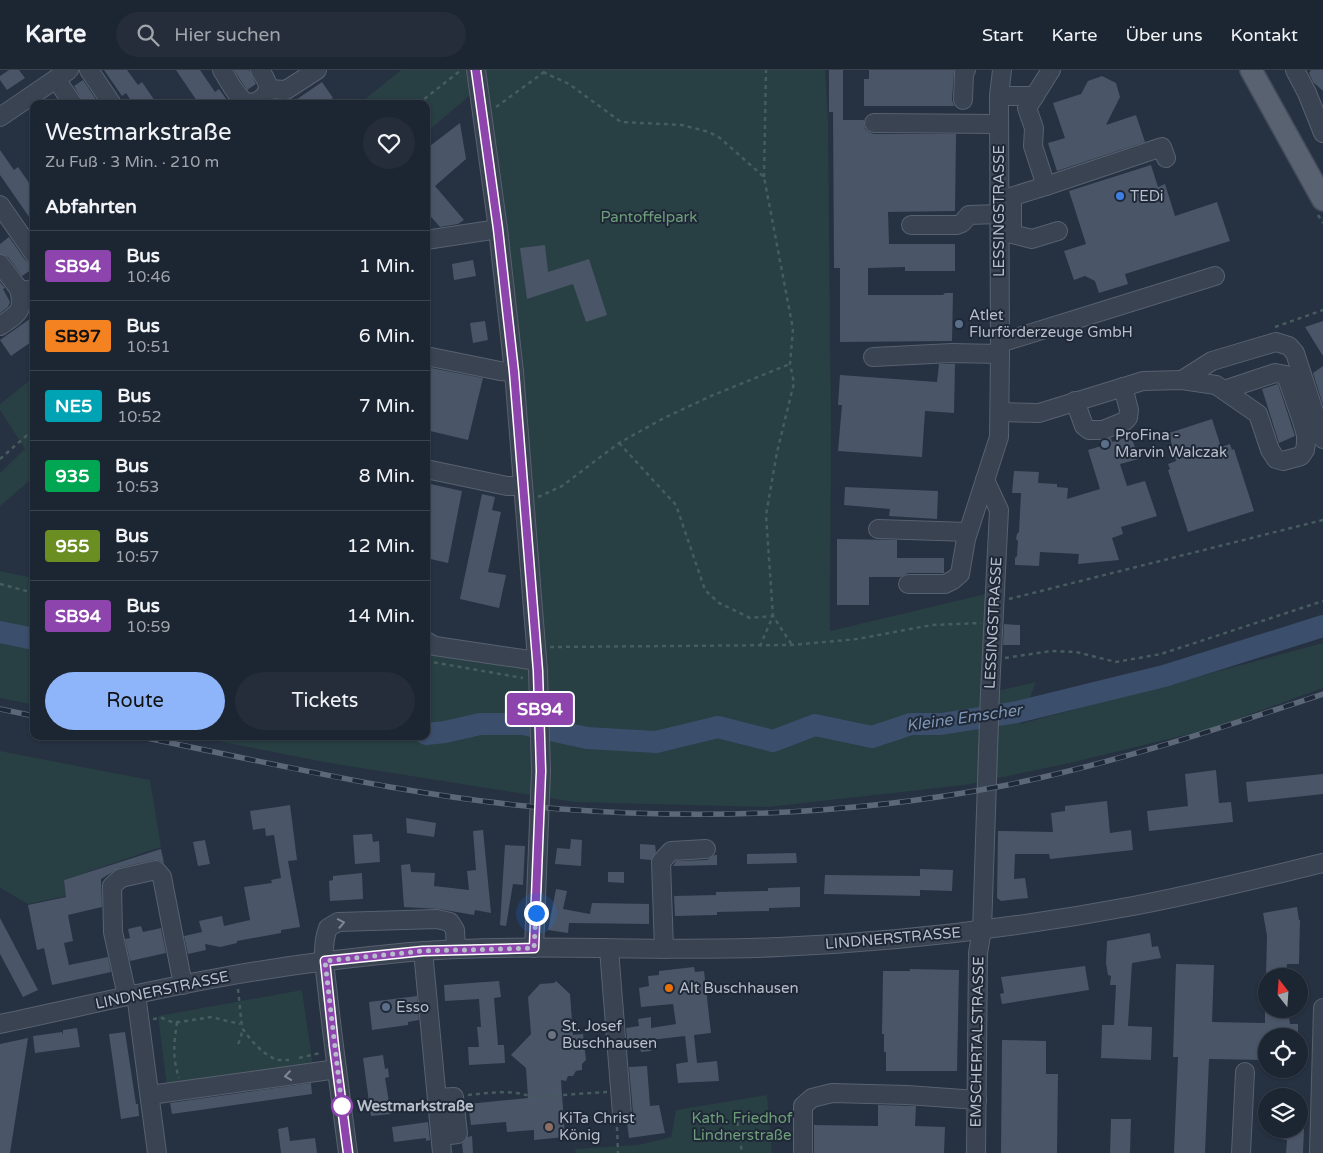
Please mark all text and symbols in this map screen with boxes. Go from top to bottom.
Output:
search box [116,12,466,57]
text: Karte [25,20,86,49]
icon: search [134,21,162,49]
text: Hier suchen [174,24,281,46]
text: Start [982,24,1023,46]
text: Karte [1051,24,1097,46]
text: Über uns [1125,24,1203,46]
text: Kontakt [1231,24,1298,46]
button: heart [363,117,415,169]
text: Westmarkstraße [45,118,231,147]
street label: LESSINGSTRASSE [990,145,1008,277]
text: Zu Fuß · 3 Min. · 210 m [45,152,219,172]
place label: TEDi [1130,187,1164,205]
marker: TEDi [1114,190,1126,202]
text: Abfahrten [45,196,137,218]
park label: Pantoffelpark [601,208,697,226]
text: Bus [126,245,160,267]
text: SB94 [55,255,101,277]
text: 1 Min. [359,255,415,277]
text: 10:46 [126,267,171,287]
place label: Atlet Flurförderzeuge GmbH [969,306,1133,341]
text: Bus [126,315,160,337]
marker: Atlet Flurförderzeuge GmbH [953,318,965,330]
text: SB97 [55,325,101,347]
text: 6 Min. [359,325,415,347]
text: 10:51 [126,337,171,357]
text: Bus [117,385,151,407]
text: NE5 [55,395,92,417]
text: 7 Min. [359,395,415,417]
text: 10:52 [117,407,162,427]
place label: ProFina - Marvin Walczak [1115,426,1227,461]
marker: ProFina - Marvin Walczak [1099,438,1111,450]
text: Bus [115,455,149,477]
text: 935 [56,465,89,487]
text: 8 Min. [359,465,415,487]
text: 10:53 [115,477,159,497]
text: Bus [115,525,149,547]
text: 955 [56,535,89,557]
text: 12 Min. [347,535,415,557]
text: 10:57 [115,547,159,567]
street label: LESSINGSTRASSE [981,557,1005,689]
text: Bus [126,595,160,617]
text: SB94 [55,605,101,627]
text: 14 Min. [347,605,415,627]
text: 10:59 [126,617,171,637]
button: Route [45,672,225,730]
button: Tickets [235,672,415,730]
line badge: SB94 [505,693,575,725]
text: SB94 [517,698,563,720]
water label: Kleine Emscher [905,700,1025,736]
your location [524,901,549,926]
one-way arrow [337,919,346,929]
street label: LINDNERSTRASSE [824,923,962,953]
street label: EMSCHERTALSTRASSE [967,956,987,1128]
street label: LINDNERSTRASSE [93,967,231,1013]
north arrow [1258,968,1308,1018]
map controls [1258,968,1308,1138]
place label: Alt Buschhausen [679,979,799,997]
marker: Alt Buschhausen [663,982,675,994]
place label: Esso [396,998,429,1016]
marker: Esso [380,1001,392,1013]
place label: St. Josef Buschhausen [562,1017,657,1052]
button: locate [1258,1028,1308,1078]
marker: St. Josef Buschhausen [546,1029,558,1041]
one-way arrow [284,1071,293,1081]
button: layers [1258,1088,1308,1138]
marker: Westmarkstraße [331,1095,353,1117]
place label: Westmarkstraße [357,1097,474,1115]
place label: KiTa Christ König [559,1109,635,1144]
park label: Kath. Friedhof Lindnerstraße [691,1109,793,1144]
marker: KiTa Christ König [543,1121,555,1133]

